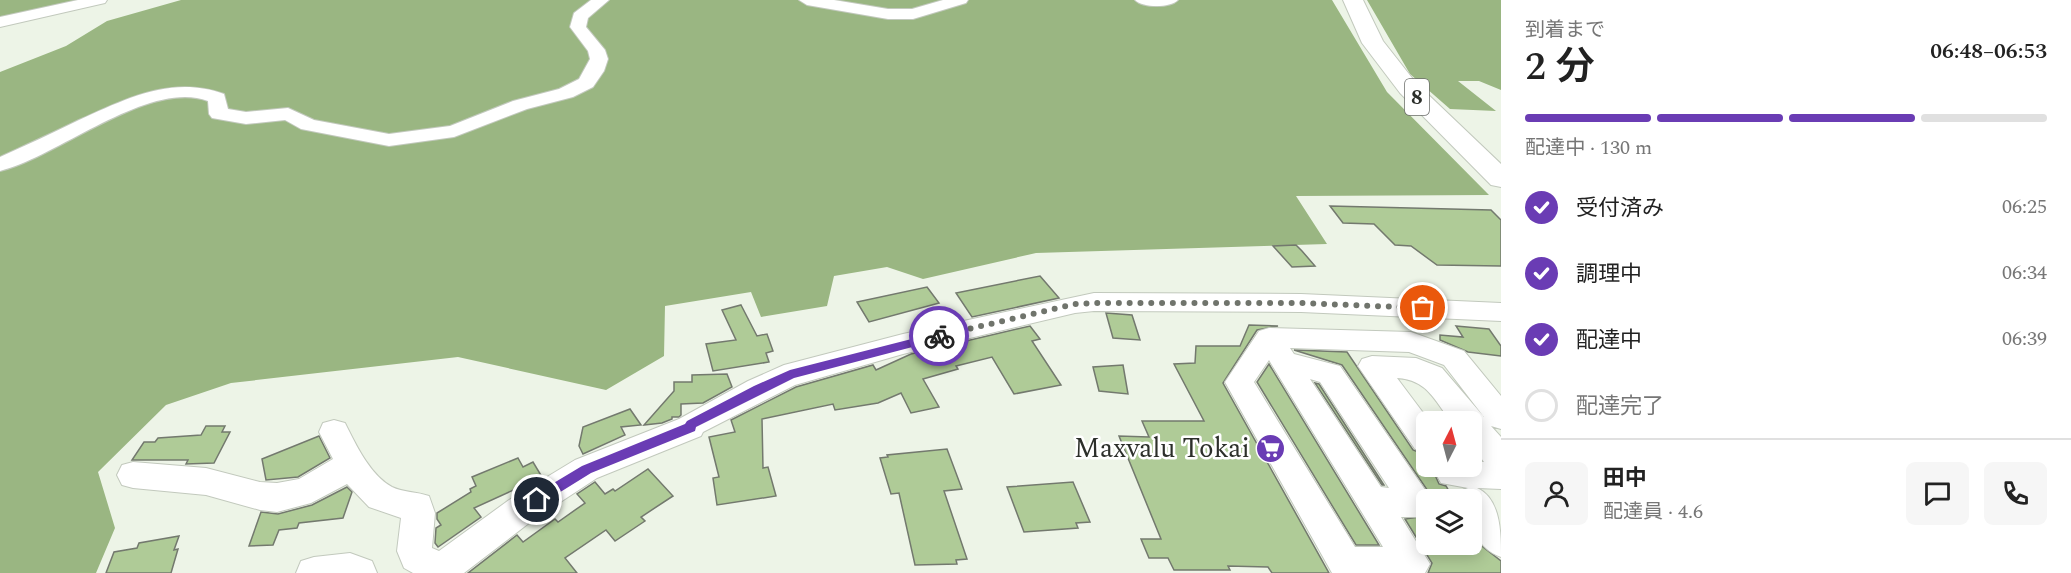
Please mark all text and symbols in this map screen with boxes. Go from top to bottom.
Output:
text: 到着まで [1525,15,1605,45]
text: 06:48–06:53 [1930,35,2047,68]
text: 2 分 [1525,38,1595,97]
road number: 8 [1405,79,1429,115]
text: 配達中 · 130 m [1525,133,1652,163]
icon: check [1525,191,1558,224]
text: 受付済み [1576,192,1664,225]
text: 06:25 [2002,192,2047,222]
icon: check [1525,257,1558,290]
text: 調理中 [1576,258,1642,291]
text: 06:34 [2002,258,2047,288]
pin [1397,282,1448,333]
icon: bag [1406,291,1439,324]
courier [909,306,969,366]
icon: bike [923,320,956,353]
icon: check [1525,323,1558,356]
text: 配達中 [1576,324,1642,357]
text: 06:39 [2002,324,2047,354]
text: 配達完了 [1576,390,1664,423]
north arrow [1416,411,1482,477]
map controls [1416,411,1482,555]
place label: Maxvalu Tokai [1074,428,1250,470]
supermarket icon: Maxvalu Tokai [1255,432,1287,464]
button: person [1525,462,1588,525]
text: 田中 [1603,462,1647,495]
button: chat [1906,462,1969,525]
button: phone [1984,462,2047,525]
pin [511,474,562,525]
icon: home [520,483,553,516]
button: layers [1416,489,1482,555]
text: 配達員 · 4.6 [1603,497,1703,527]

